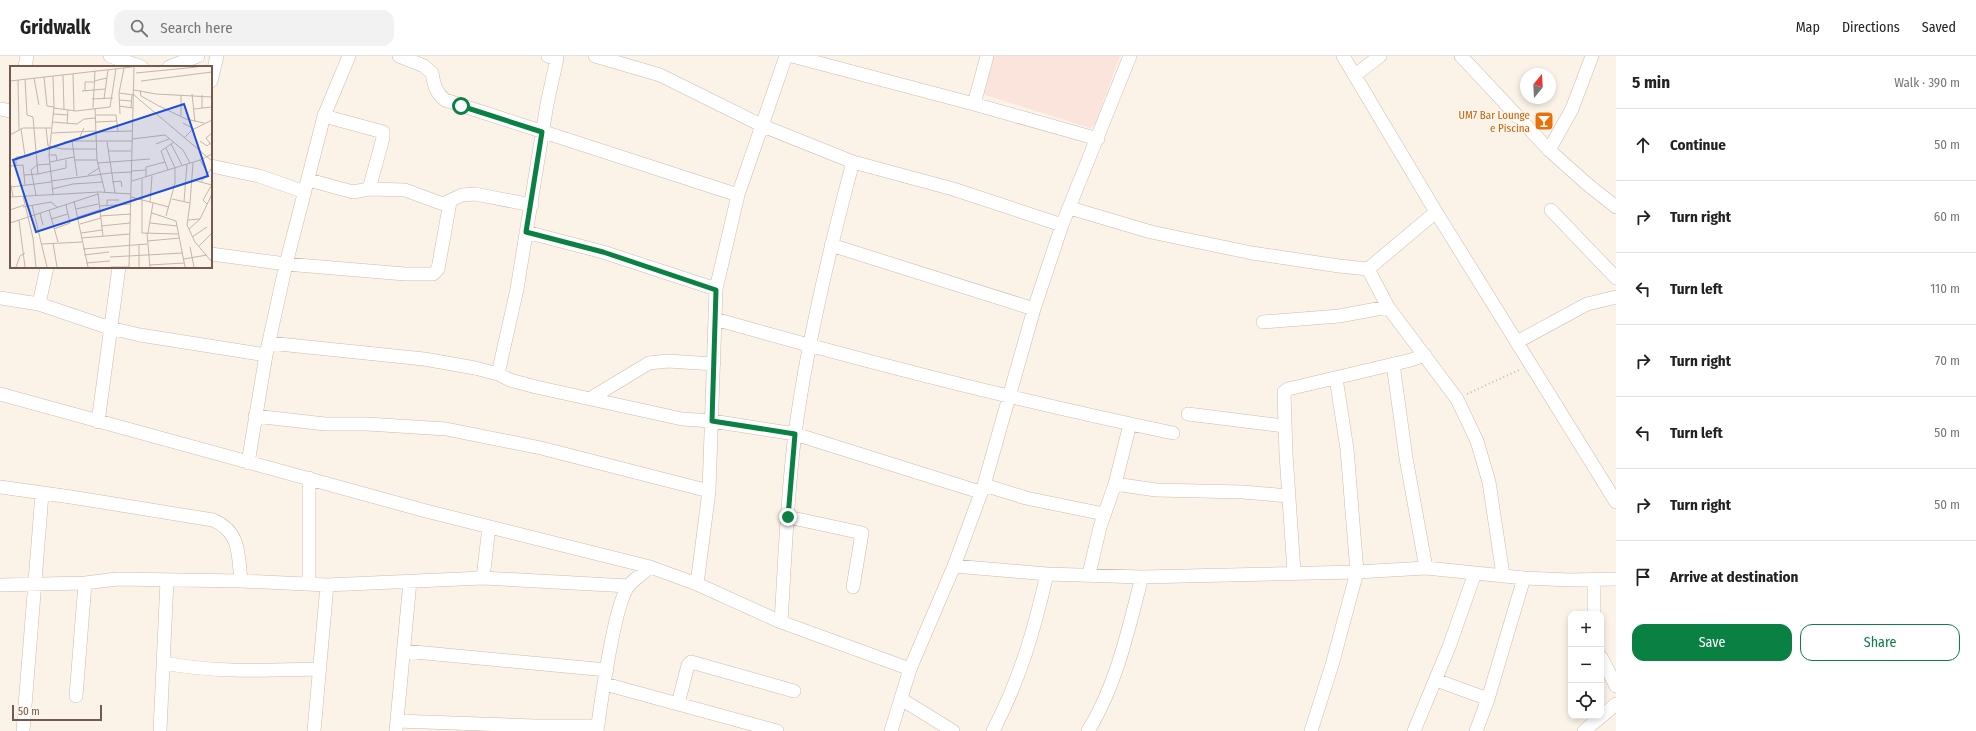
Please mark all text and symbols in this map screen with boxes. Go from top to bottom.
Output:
search box [114,10,394,46]
text: Gridwalk [20,16,90,39]
icon: search [128,17,150,39]
text: Search here [160,19,233,37]
text: Map [1796,19,1820,36]
text: Directions [1842,19,1900,36]
text: Saved [1922,19,1956,36]
inset map [10,66,212,268]
north arrow [1520,68,1556,104]
text: 5 min [1632,72,1670,93]
text: Walk · 390 m [1894,75,1960,90]
route start [452,97,470,115]
place label: UM7 Bar Lounge e Piscina [1459,109,1530,135]
bar icon: UM7 Bar Lounge e Piscina [1533,110,1555,132]
icon: ahead [1632,134,1654,156]
text: Continue [1670,136,1726,154]
text: 50 m [1934,137,1960,152]
icon: right [1632,206,1654,228]
text: Turn right [1670,208,1731,226]
text: 60 m [1934,209,1960,224]
icon: left [1632,278,1654,300]
text: Turn left [1670,280,1723,298]
text: 110 m [1930,281,1960,296]
icon: right [1632,350,1654,372]
text: Turn right [1670,352,1731,370]
text: 70 m [1935,353,1960,368]
icon: left [1632,422,1654,444]
text: Turn left [1670,424,1723,442]
text: 50 m [1934,425,1960,440]
icon: right [1632,494,1654,516]
text: Turn right [1670,496,1731,514]
text: 50 m [1934,497,1960,512]
route end [779,508,797,526]
icon: arrive [1632,566,1654,588]
text: Arrive at destination [1670,568,1798,586]
map controls [1568,611,1604,719]
button: + [1568,611,1604,647]
button: Save [1632,624,1792,661]
button: Share [1800,624,1960,661]
button: − [1568,647,1604,683]
button: locate [1568,683,1604,719]
scale bar [12,703,102,722]
text: 50 m [18,705,40,718]

